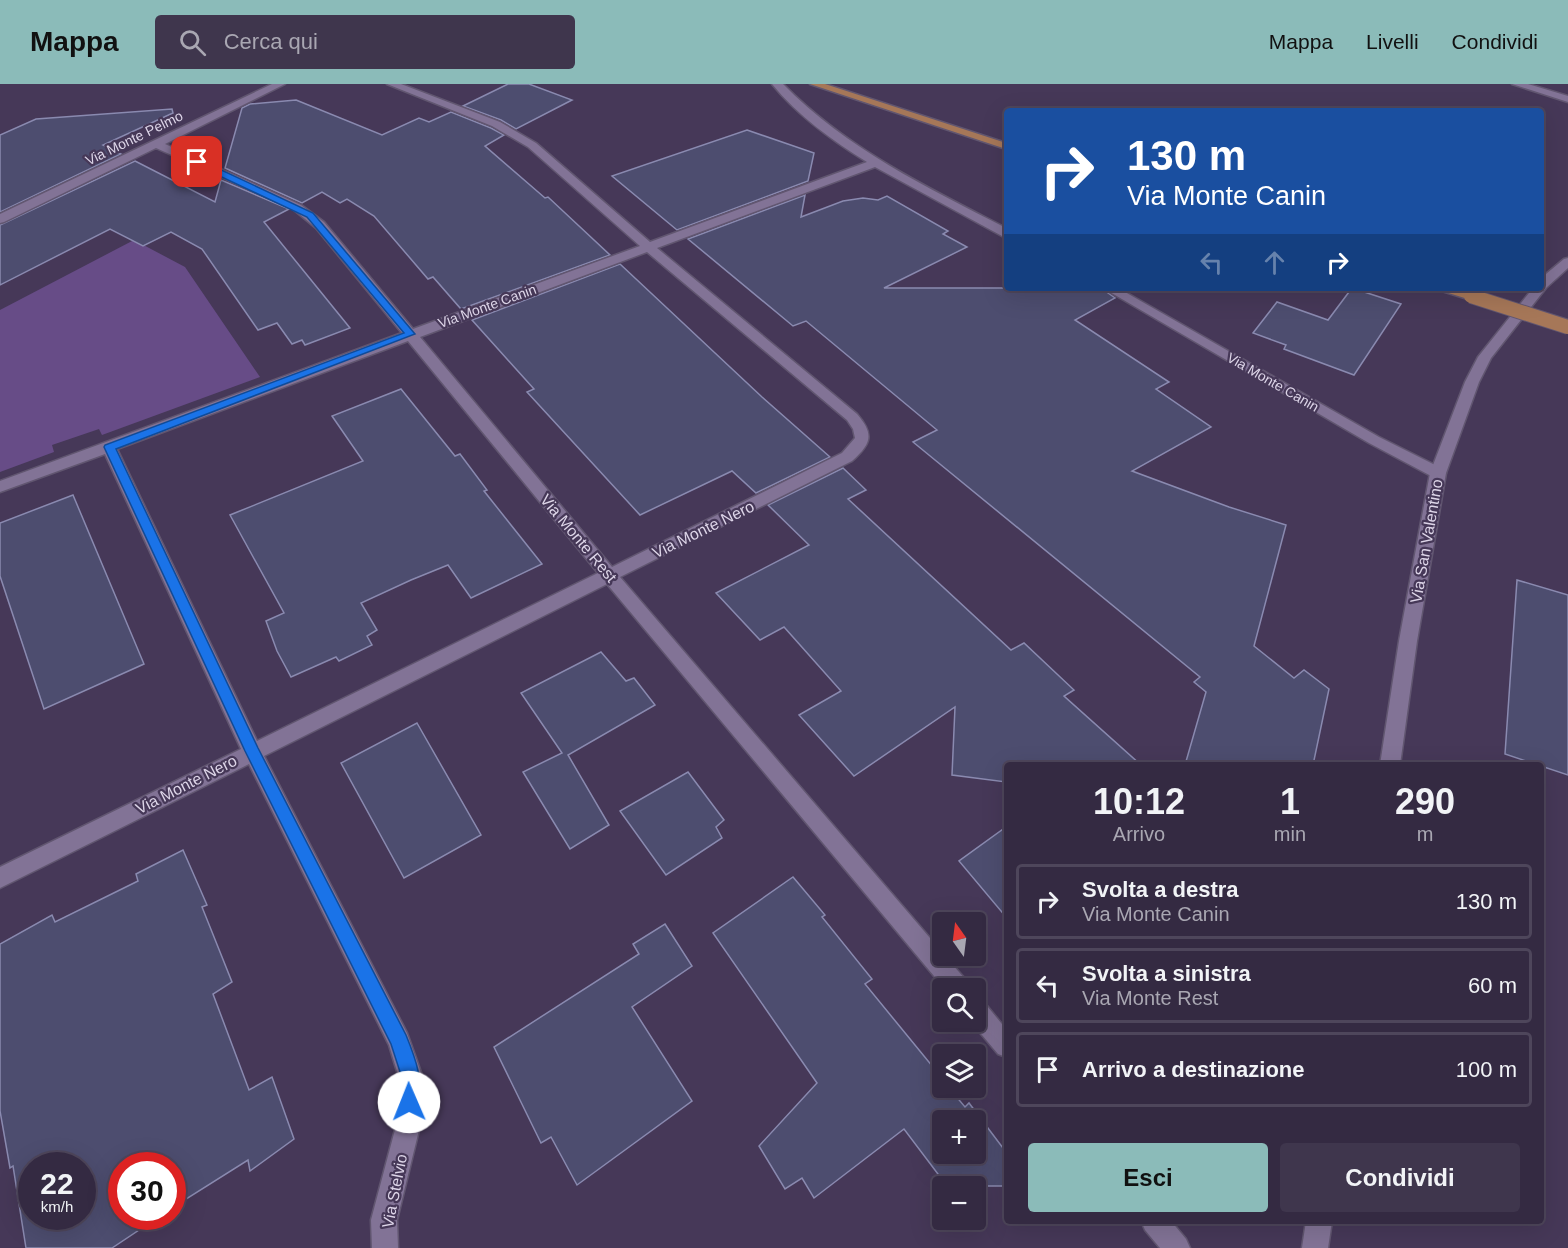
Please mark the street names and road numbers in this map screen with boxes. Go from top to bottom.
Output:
street label: Via Monte Pelmo [83,107,185,169]
street label: Via Monte Canin [436,281,538,331]
street label: Via Monte Canin [1224,349,1322,415]
street label: Via San Valentino [1407,478,1446,604]
street label: Via Monte Rest [537,491,621,586]
street label: Via Monte Nero [650,497,757,561]
street label: Via Monte Nero [133,752,240,817]
street label: Via Stelvio [379,1152,410,1230]

